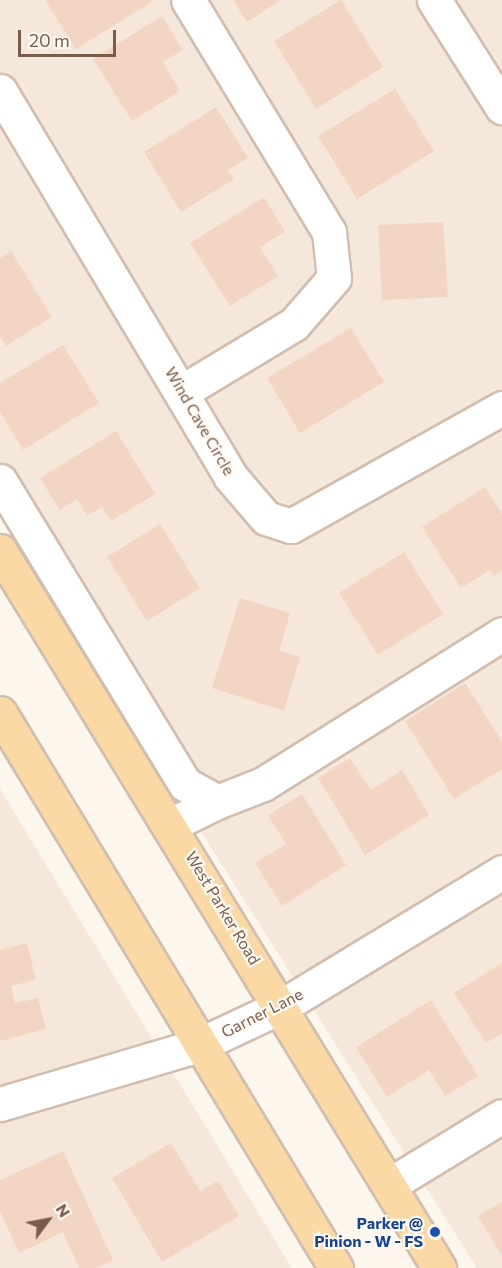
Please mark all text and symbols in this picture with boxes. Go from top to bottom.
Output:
scale bar [21,18,118,56]
text: 20 m [29,29,70,51]
street label: Wind Cave Circle [161,363,239,479]
street label: West Parker Road [182,848,264,968]
street label: Garner Lane [218,984,306,1042]
north arrow [18,1190,78,1250]
text: N [52,1200,75,1220]
place label: Parker @ Pinion - W - FS [314,1213,423,1251]
marker: Parker @ Pinion - W - FS [428,1225,442,1239]

